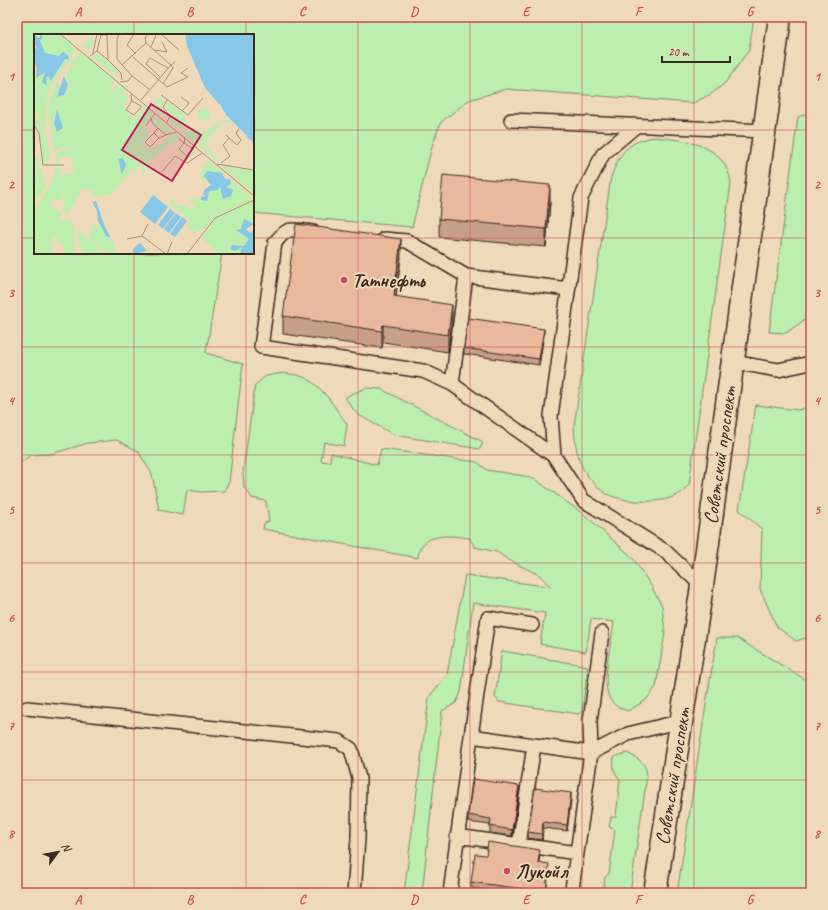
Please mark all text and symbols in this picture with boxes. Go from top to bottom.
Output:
text: A [75,4,83,20]
text: B [187,4,195,20]
text: C [299,4,307,20]
text: D [410,4,419,20]
text: E [523,4,532,20]
text: F [635,4,644,20]
text: G [747,4,755,20]
inset map [34,34,254,254]
scale bar [662,38,730,64]
text: 20 m [668,44,690,60]
text: 1 [8,69,16,85]
text: 1 [814,69,822,85]
text: 2 [8,177,15,193]
text: 2 [814,177,821,193]
place label: Татнефть [352,268,426,293]
marker: Татнефть [339,275,349,285]
text: 3 [8,285,15,301]
text: 3 [814,285,821,301]
street label: Советский проспект [698,384,742,526]
text: 4 [8,393,16,409]
text: 4 [814,393,822,409]
text: 5 [8,502,15,518]
text: 5 [814,502,821,518]
text: 6 [8,610,15,626]
text: 6 [814,610,821,626]
street label: Советский проспект [650,705,696,847]
text: 7 [8,718,15,734]
text: 7 [814,718,821,734]
text: 8 [8,826,16,842]
text: 8 [814,826,822,842]
north arrow [38,832,78,872]
text: N [59,840,75,855]
place label: Лукойл [515,859,569,884]
marker: Лукойл [502,866,512,876]
text: A [75,892,83,908]
text: B [187,892,195,908]
text: C [299,892,307,908]
text: D [410,892,419,908]
text: E [523,892,532,908]
text: F [635,892,644,908]
text: G [747,892,755,908]

